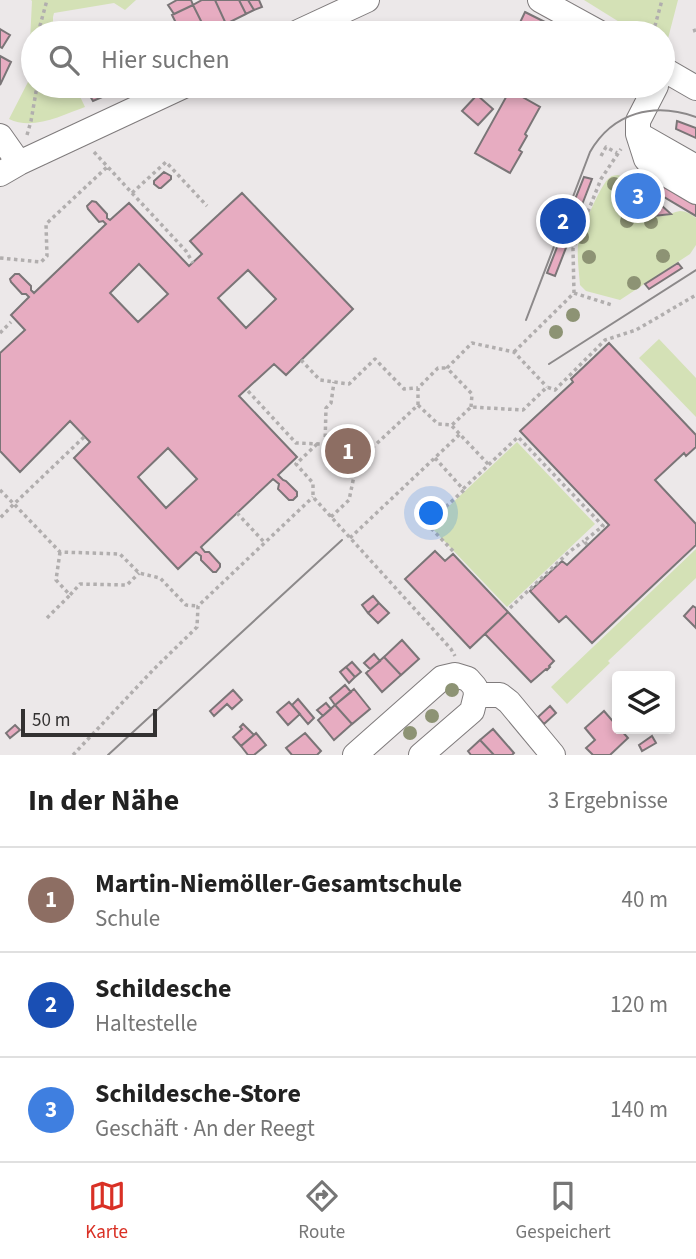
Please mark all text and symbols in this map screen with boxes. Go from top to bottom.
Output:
search box [21,21,675,98]
icon: search [45,41,83,79]
text: Hier suchen [101,41,230,78]
pin: 3 [615,170,661,222]
pin: 2 [540,195,586,247]
pin: 1 [325,425,371,477]
your location [414,496,448,530]
map controls [612,671,675,734]
button: layers [612,671,675,734]
scale bar [21,706,158,738]
text: 50 m [32,707,70,734]
text: In der Nähe [28,779,179,822]
text: 3 Ergebnisse [548,784,668,817]
text: Martin-Niemöller-Gesamtschule [95,865,462,902]
text: 1 [45,883,57,916]
text: 40 m [621,883,668,916]
text: Schule [95,902,160,935]
text: Schildesche [95,970,231,1007]
text: 2 [45,988,57,1021]
text: 120 m [610,988,668,1021]
text: Haltestelle [95,1007,198,1040]
text: Schildesche-Store [95,1075,301,1112]
text: 3 [45,1093,57,1126]
text: 140 m [610,1093,668,1126]
text: Geschäft · An der Reegt [95,1112,315,1145]
tab: Karte [85,1177,128,1246]
tab: Route [298,1177,345,1246]
tab: Gespeichert [516,1177,611,1246]

